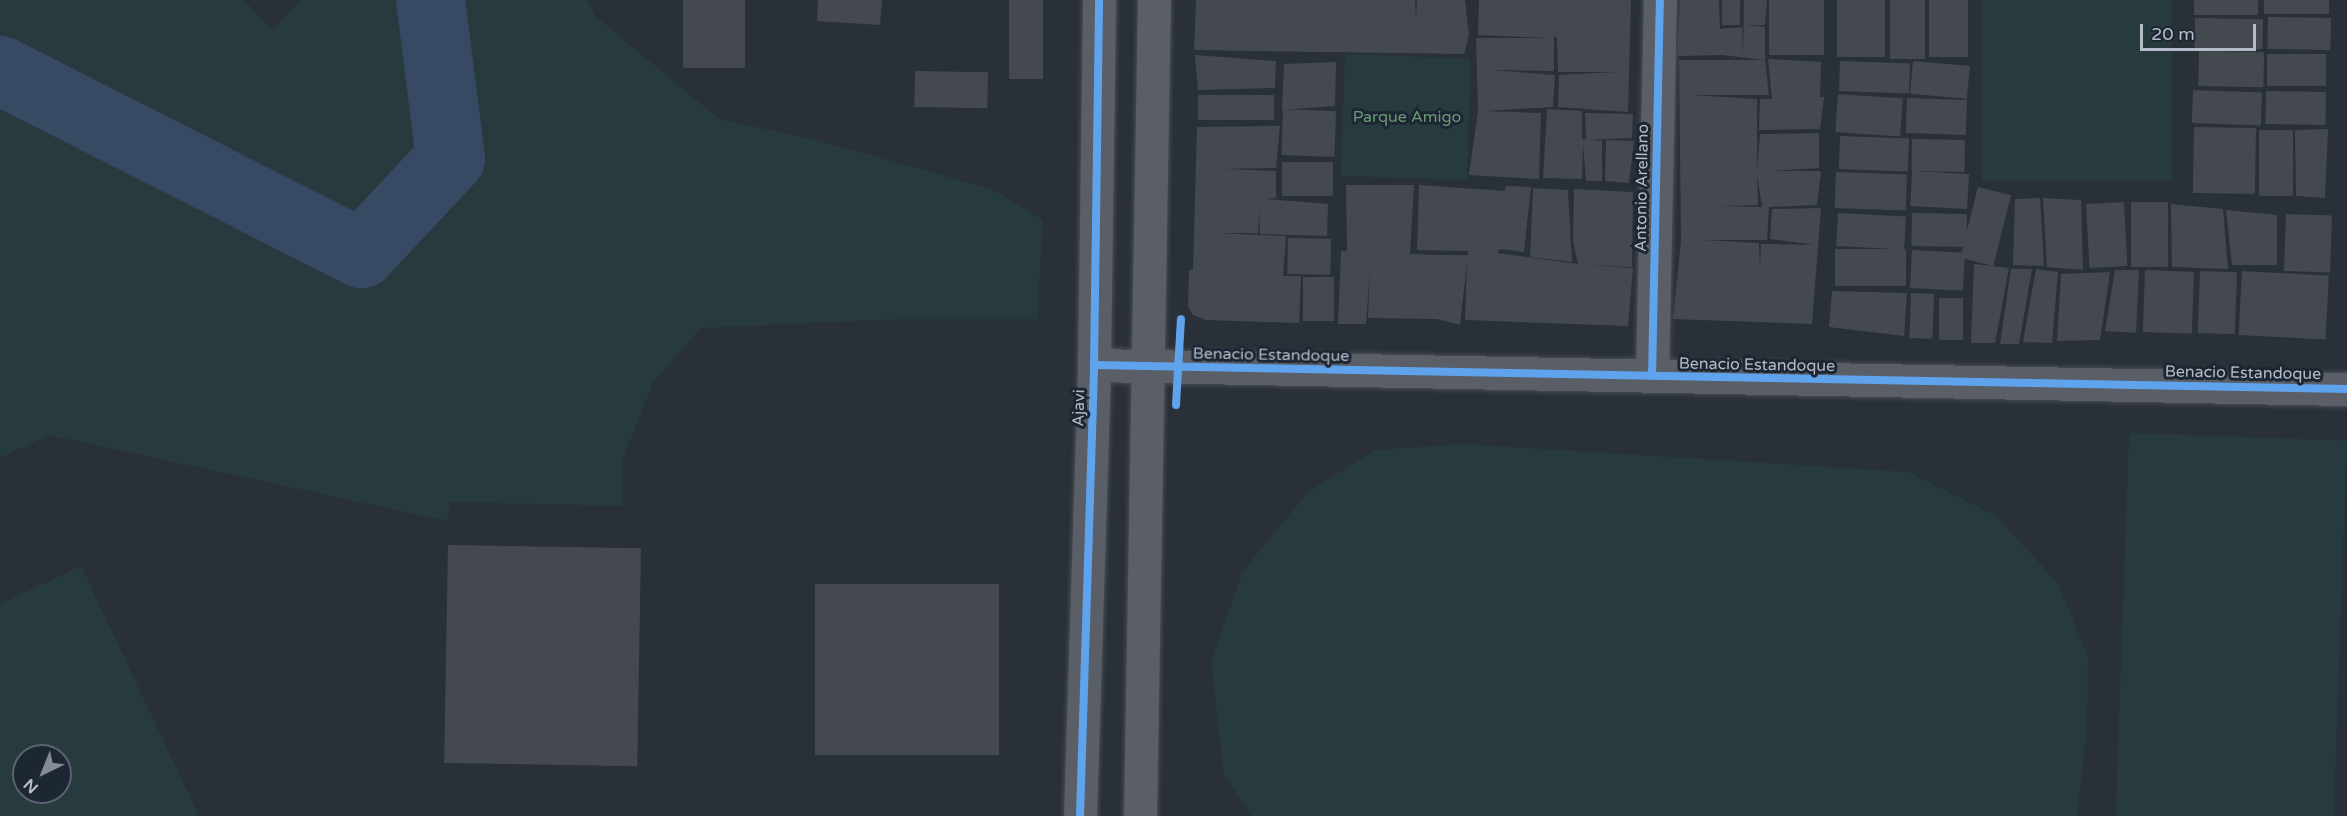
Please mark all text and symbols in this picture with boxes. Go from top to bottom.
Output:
scale bar [2143,12,2258,50]
text: 20 m [2151,23,2195,45]
park label: Parque Amigo [1353,107,1461,127]
street label: Antonio Arellano [1631,124,1653,252]
street label: Benacio Estandoque [1193,344,1349,366]
street label: Benacio Estandoque [1679,354,1835,376]
street label: Benacio Estandoque [2165,362,2321,384]
street label: Ajavi [1069,389,1089,427]
north arrow [12,744,72,804]
text: N [20,774,43,797]

